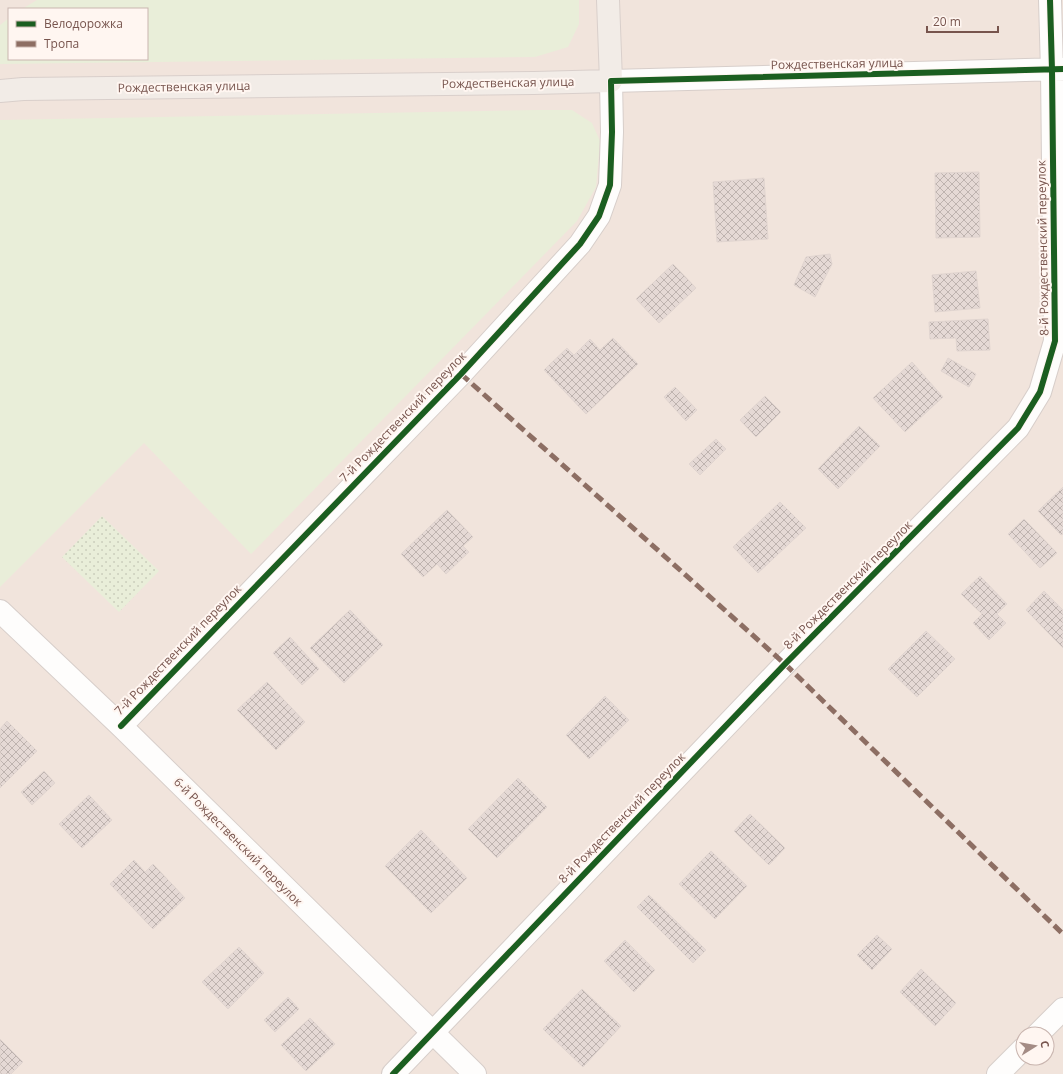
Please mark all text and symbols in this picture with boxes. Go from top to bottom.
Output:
legend [8,8,148,60]
scale bar [927,8,998,34]
text: 20 m [933,13,961,30]
text: Велодорожка [44,15,123,32]
text: Тропа [44,35,79,52]
street label: Рождественская улица [771,54,903,73]
street label: Рождественская улица [442,73,574,92]
street label: Рождественская улица [118,77,250,96]
street label: 8-й Рождественский переулок [1032,159,1053,336]
street label: 7-й Рождественский переулок [335,347,470,486]
street label: 8-й Рождественский переулок [779,516,916,653]
street label: 7-й Рождественский переулок [110,580,245,719]
street label: 8-й Рождественский переулок [554,748,689,887]
street label: 6-й Рождественский переулок [170,773,307,910]
north arrow [1015,1026,1055,1066]
text: С [1037,1039,1053,1049]

